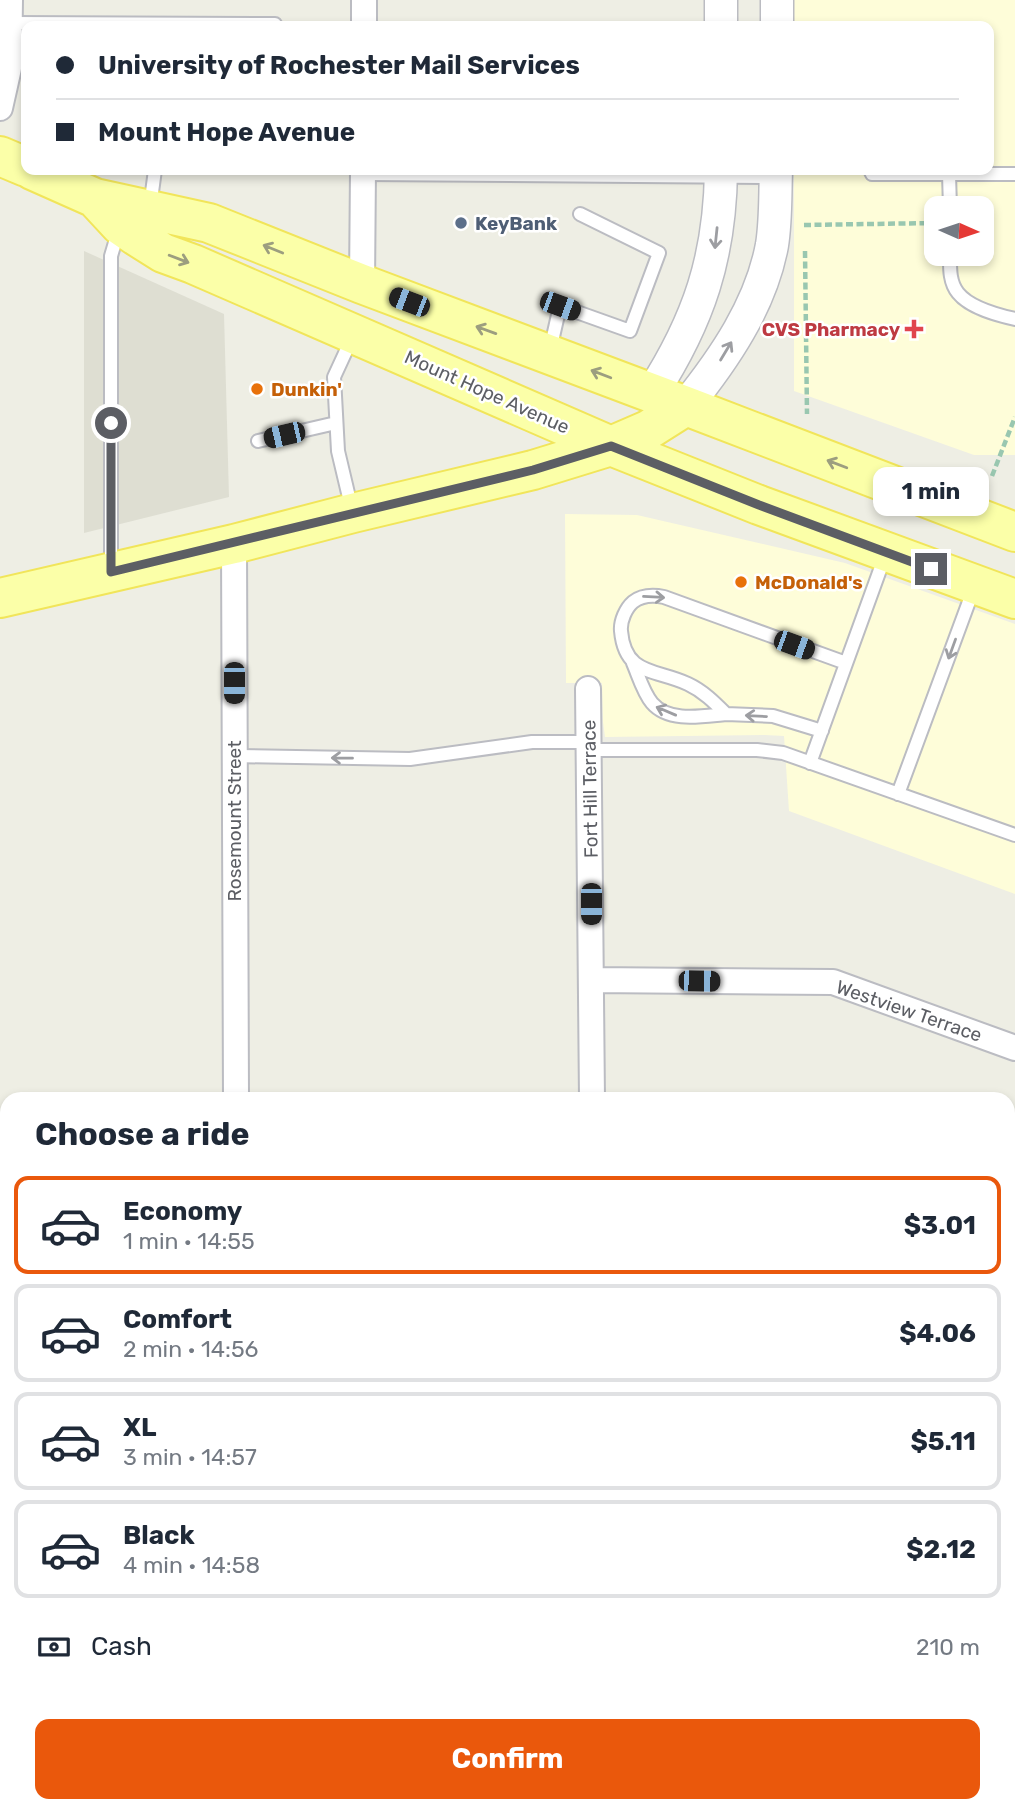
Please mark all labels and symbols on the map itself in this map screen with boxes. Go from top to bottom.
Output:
north arrow [924,196,994,266]
place label: KeyBank [475,212,557,235]
marker: KeyBank [453,215,469,231]
one-way arrow [709,226,722,249]
one-way arrow [263,241,285,254]
one-way arrow [168,254,190,266]
car [386,285,433,319]
car [537,289,584,323]
place label: CVS Pharmacy [762,318,901,341]
marker: CVS Pharmacy [906,321,922,337]
one-way arrow [475,323,497,336]
one-way arrow [720,341,734,361]
street label: Mount Hope Avenue [401,345,573,439]
one-way arrow [590,366,612,379]
place label: Dunkin' [271,378,342,401]
marker: Dunkin' [249,381,265,397]
route start [95,407,127,439]
car [262,420,307,450]
one-way arrow [827,456,848,469]
callout: 1 min [873,468,989,516]
route end [915,553,947,585]
place label: McDonald's [755,571,863,594]
marker: McDonald's [733,574,749,590]
one-way arrow [642,591,665,604]
car [771,628,818,662]
one-way arrow [945,637,957,659]
car [224,662,245,704]
one-way arrow [656,704,677,717]
one-way arrow [744,709,767,722]
street label: Fort Hill Terrace [577,720,603,858]
street label: Rosemount Street [223,740,246,902]
one-way arrow [331,751,354,765]
car [581,883,602,925]
car [678,970,721,992]
street label: Westview Terrace [833,975,985,1047]

